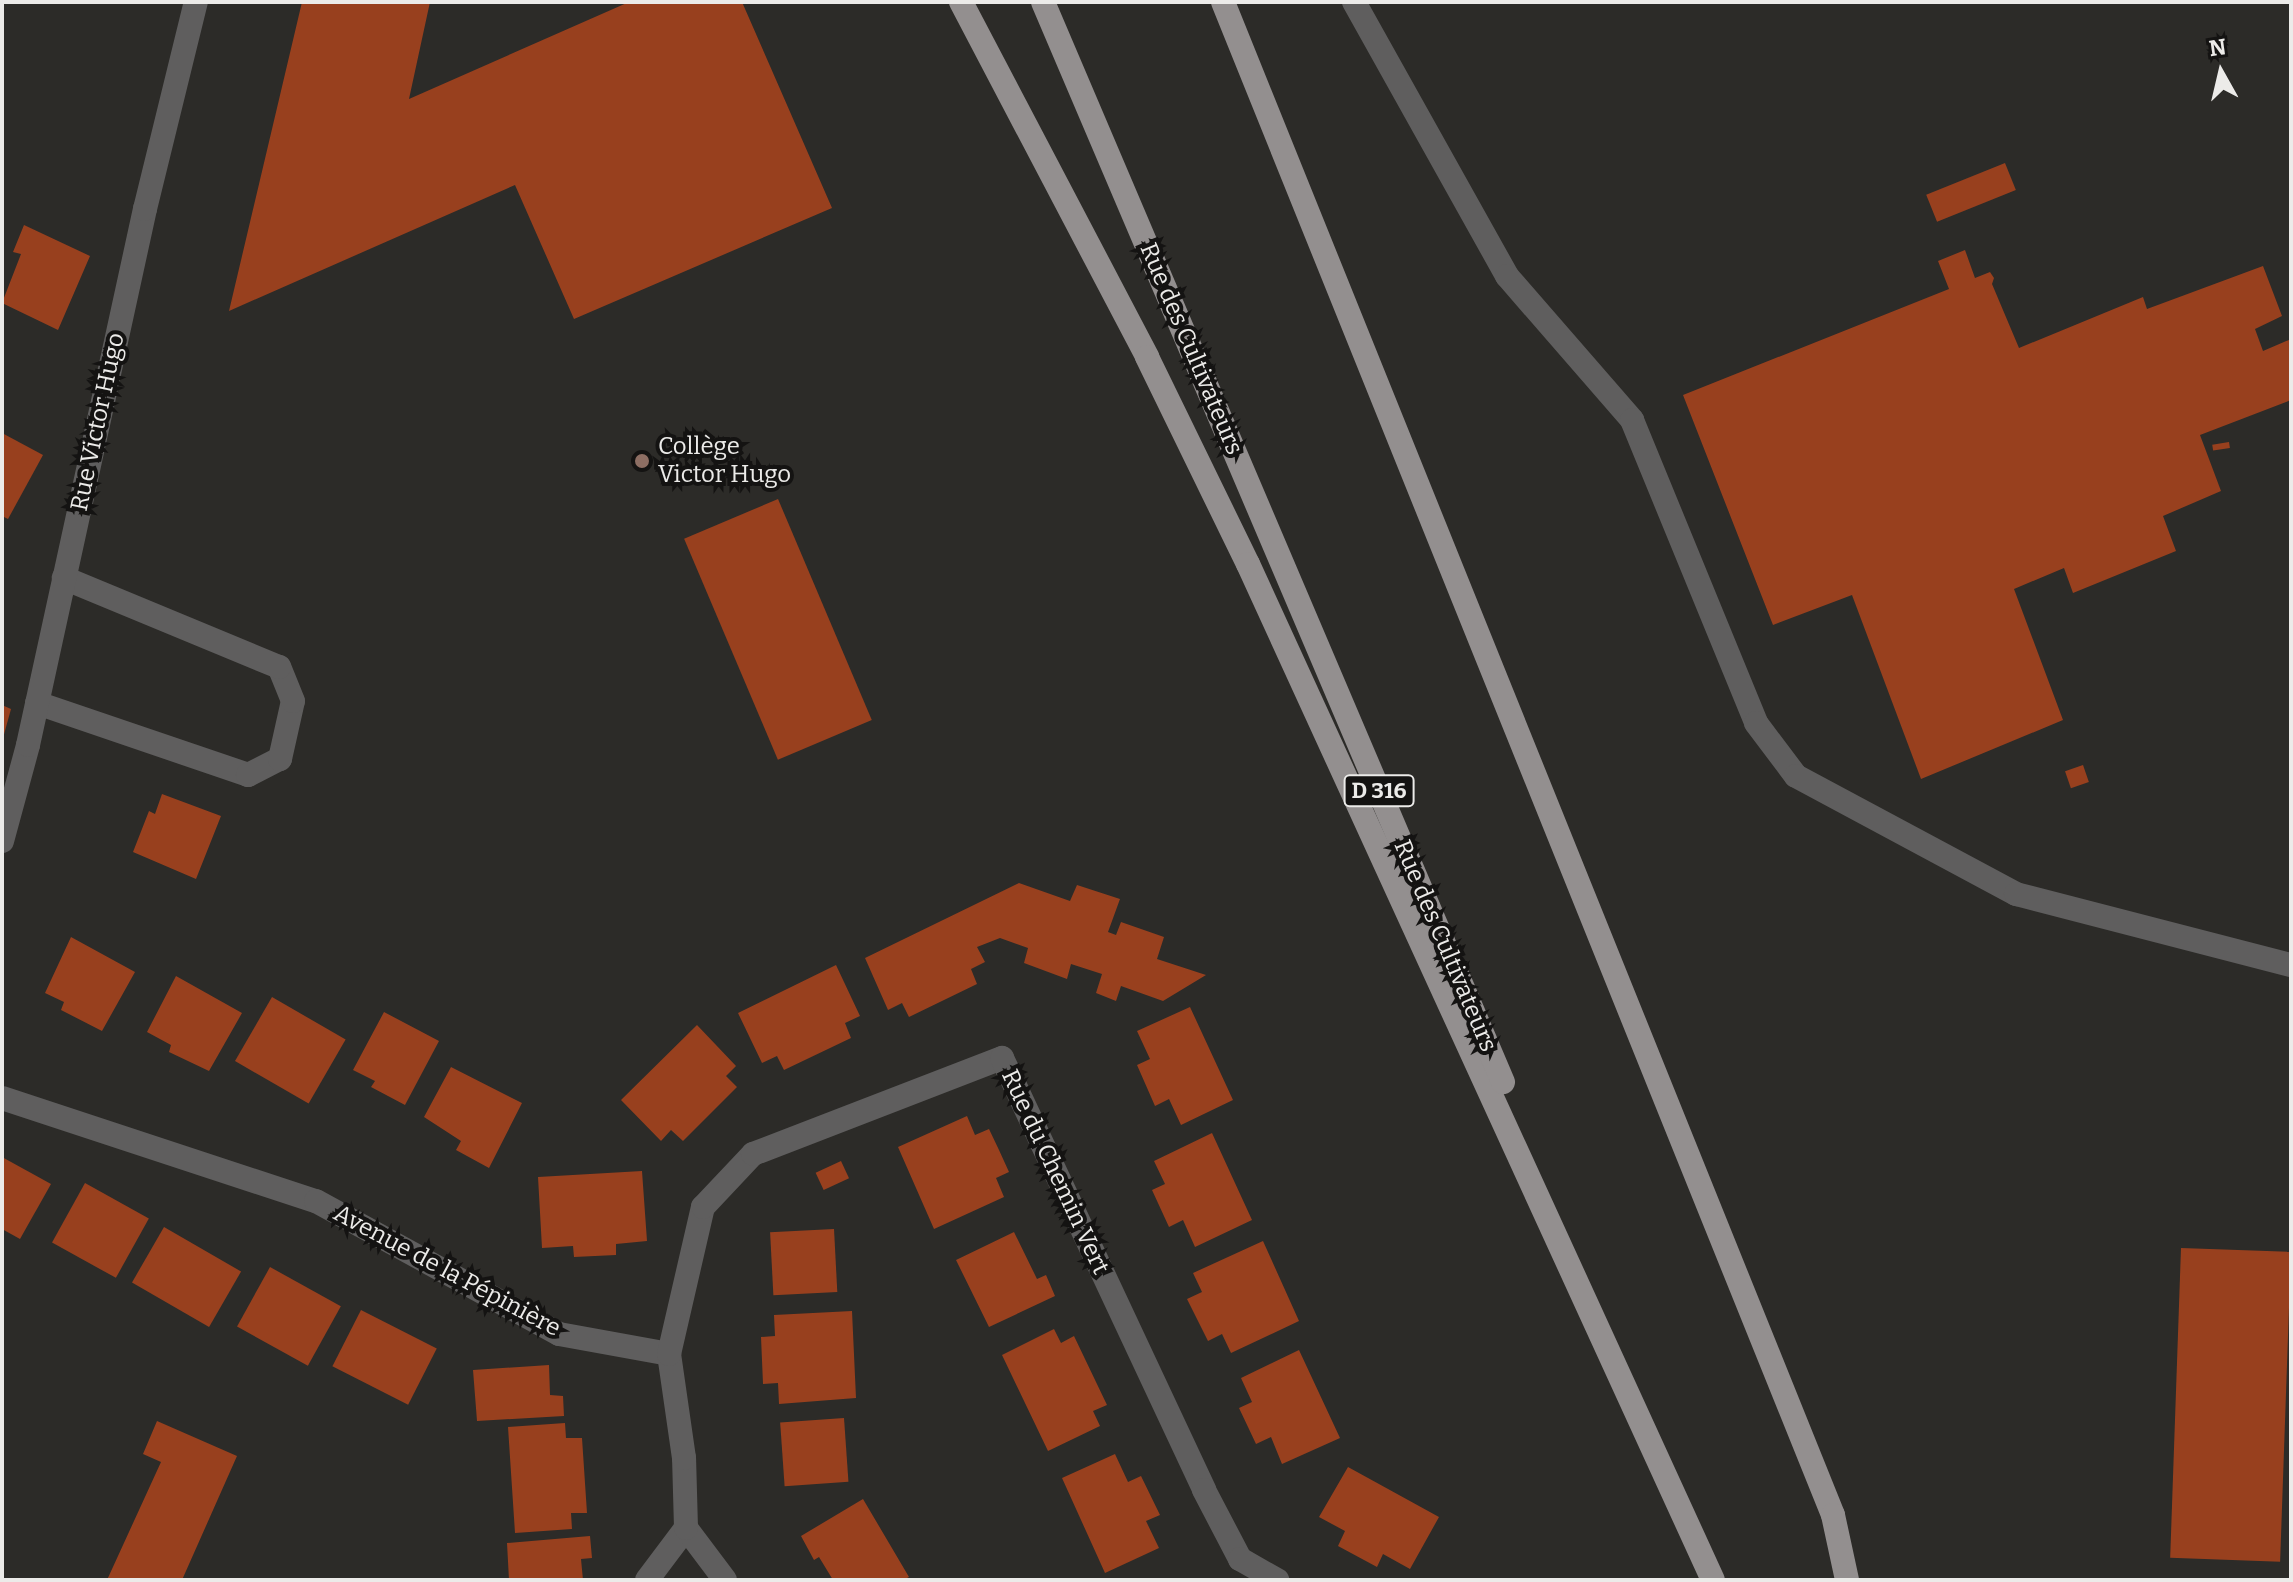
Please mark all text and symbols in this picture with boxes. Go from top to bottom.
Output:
north arrow [2181,32,2261,112]
text: N [2207,33,2228,62]
street label: Rue des Cultivateurs [1133,239,1249,459]
street label: Rue Victor Hugo [65,330,131,514]
place label: Collège Victor Hugo [658,433,791,489]
marker: Collège Victor Hugo [633,452,651,470]
road number: D 316 [1343,773,1415,809]
street label: Rue des Cultivateurs [1387,836,1503,1056]
street label: Rue du Chemin Vert [995,1065,1115,1279]
street label: Avenue de la Pépinière [329,1199,565,1343]

